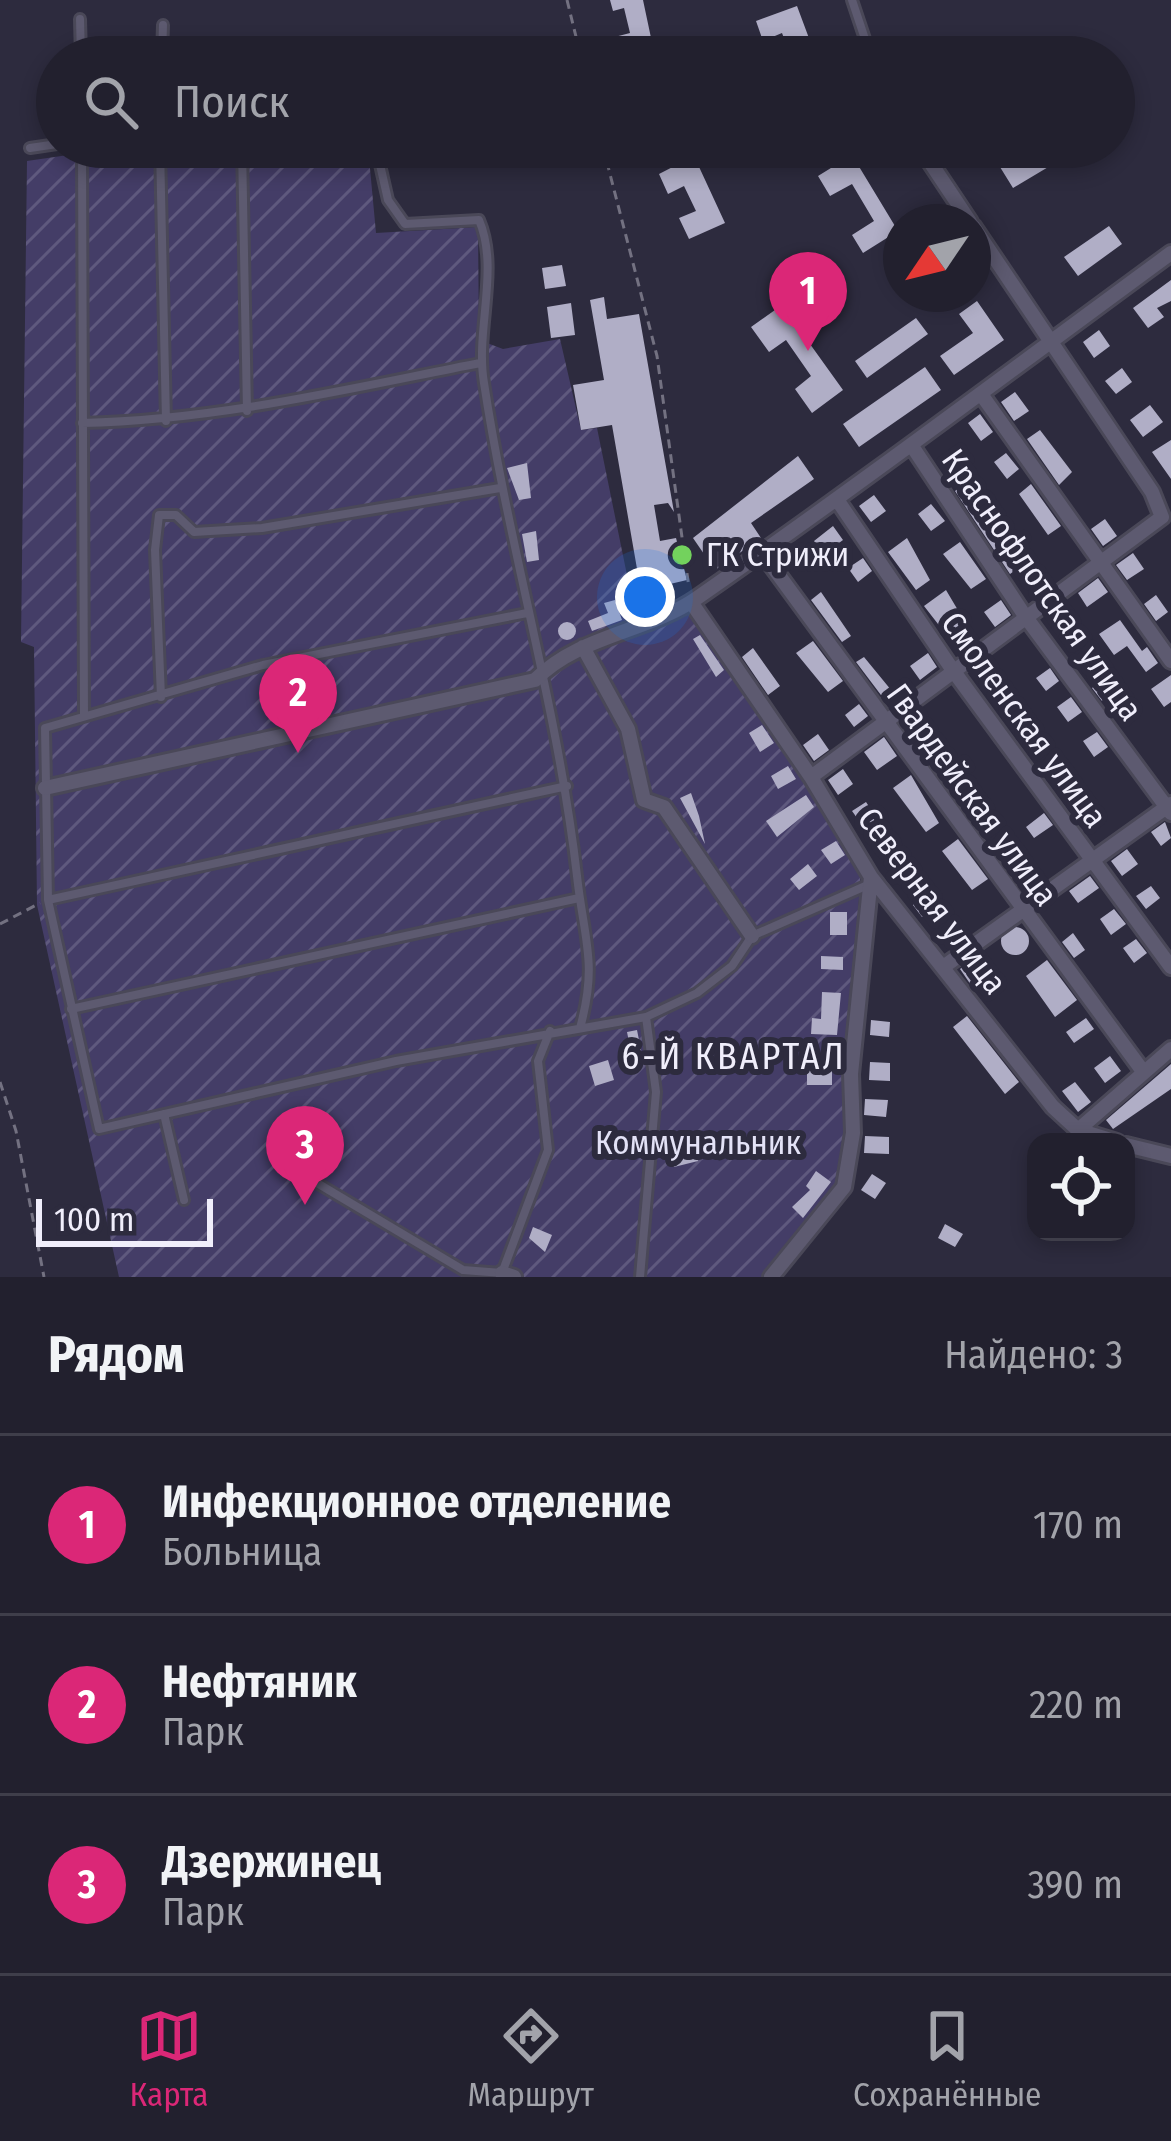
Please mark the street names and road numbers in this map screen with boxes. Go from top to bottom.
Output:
street label: Краснофлотская улица [933,442,1151,728]
street label: Смоленская улица [932,604,1116,836]
street label: Гвардейская улица [878,676,1066,914]
street label: Северная улица [849,800,1015,1002]

